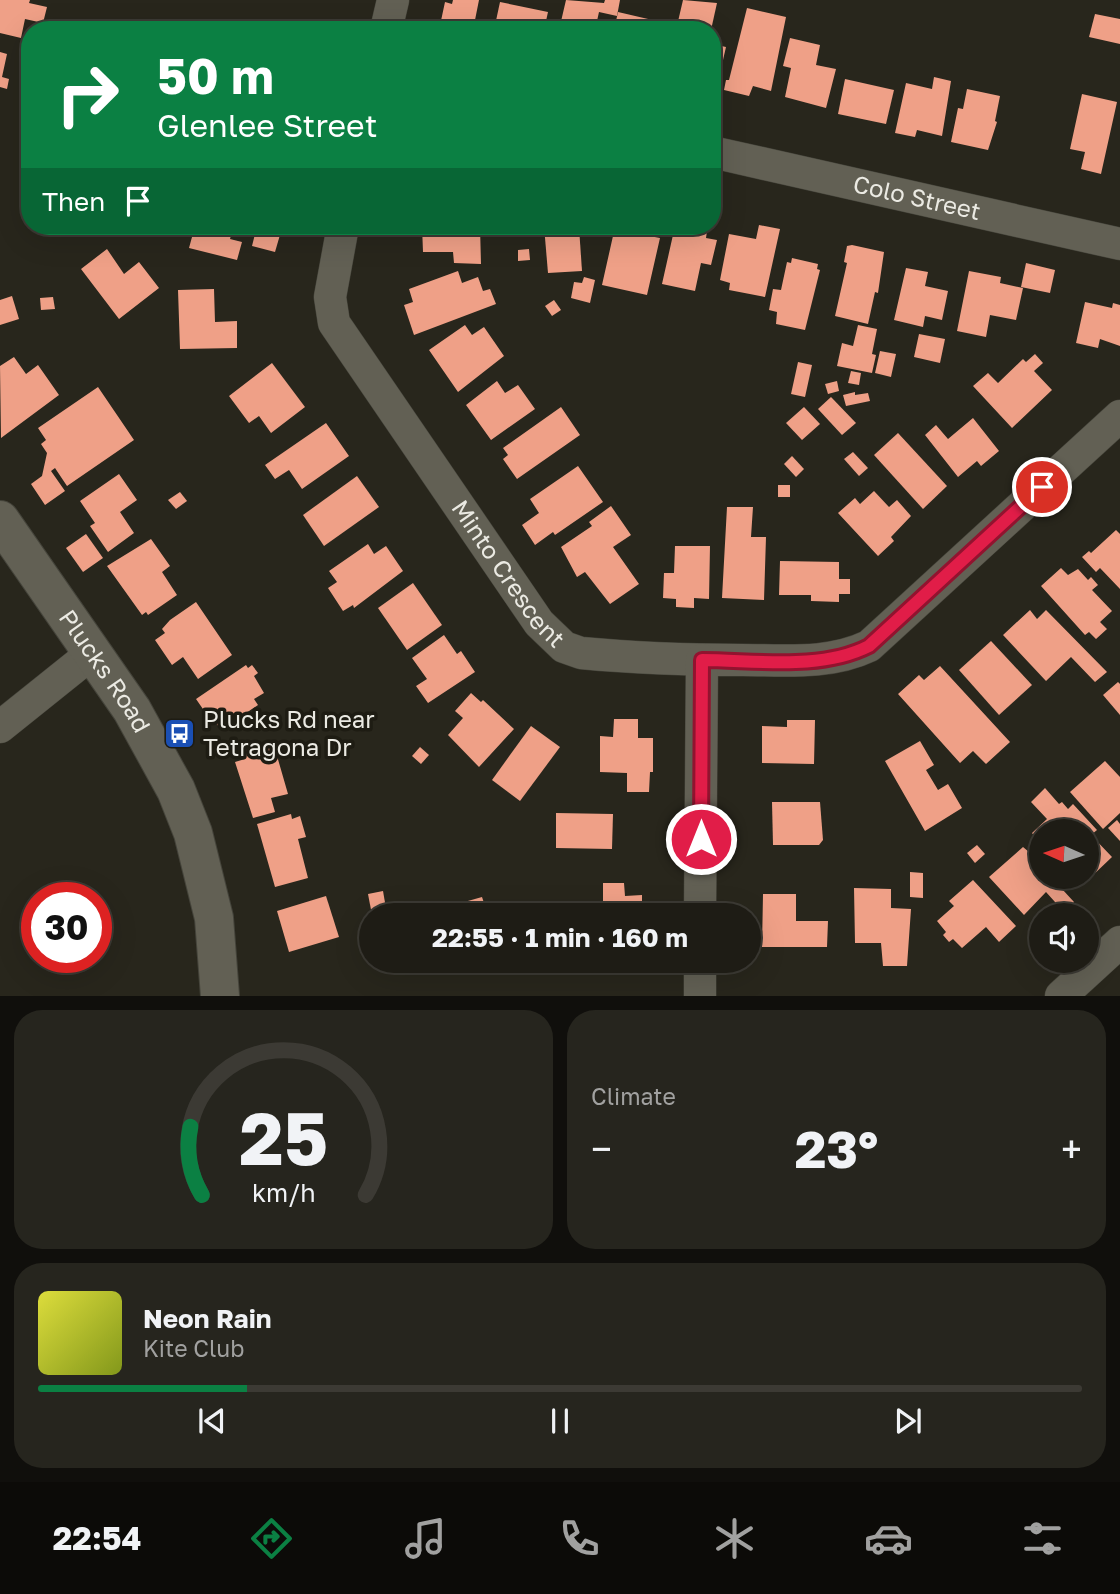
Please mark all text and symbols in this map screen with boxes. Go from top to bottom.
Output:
text: 50 m [157,46,274,105]
icon: right [42,49,133,140]
text: Glenlee Street [157,106,377,144]
street label: Colo Street [851,168,984,225]
icon: arrive [119,182,157,220]
text: Then [42,186,105,217]
pin [1012,457,1072,517]
icon: arrive [1023,468,1061,506]
street label: Minto Crescent [446,494,571,653]
street label: Plucks Road [54,604,157,737]
place label: Plucks Rd near Tetragona Dr [203,704,375,761]
bus stop icon: Plucks Rd near Tetragona Dr [163,717,197,751]
position arrow [664,802,738,876]
north arrow [1029,819,1099,889]
map controls [1029,819,1099,973]
speed limit sign: 30 [21,882,112,973]
button: sound [1029,903,1099,973]
text: 22:55 · 1 min · 160 m [432,922,688,953]
text: Climate [591,1082,676,1110]
text: 25 [239,1095,328,1182]
text: 23° [795,1117,878,1179]
text: − [591,1126,612,1171]
text: + [1061,1126,1082,1171]
text: km/h [252,1177,315,1208]
text: Neon Rain [143,1303,272,1334]
text: Kite Club [143,1334,244,1362]
icon: previous [193,1402,231,1440]
icon: pause [541,1402,579,1440]
icon: next [889,1402,927,1440]
icon: directions [247,1514,296,1563]
icon: music [401,1514,450,1563]
icon: phone [555,1514,604,1563]
icon: climate [710,1514,759,1563]
icon: car [864,1514,913,1563]
icon: filters [1018,1514,1067,1563]
text: 22:54 [53,1519,141,1557]

